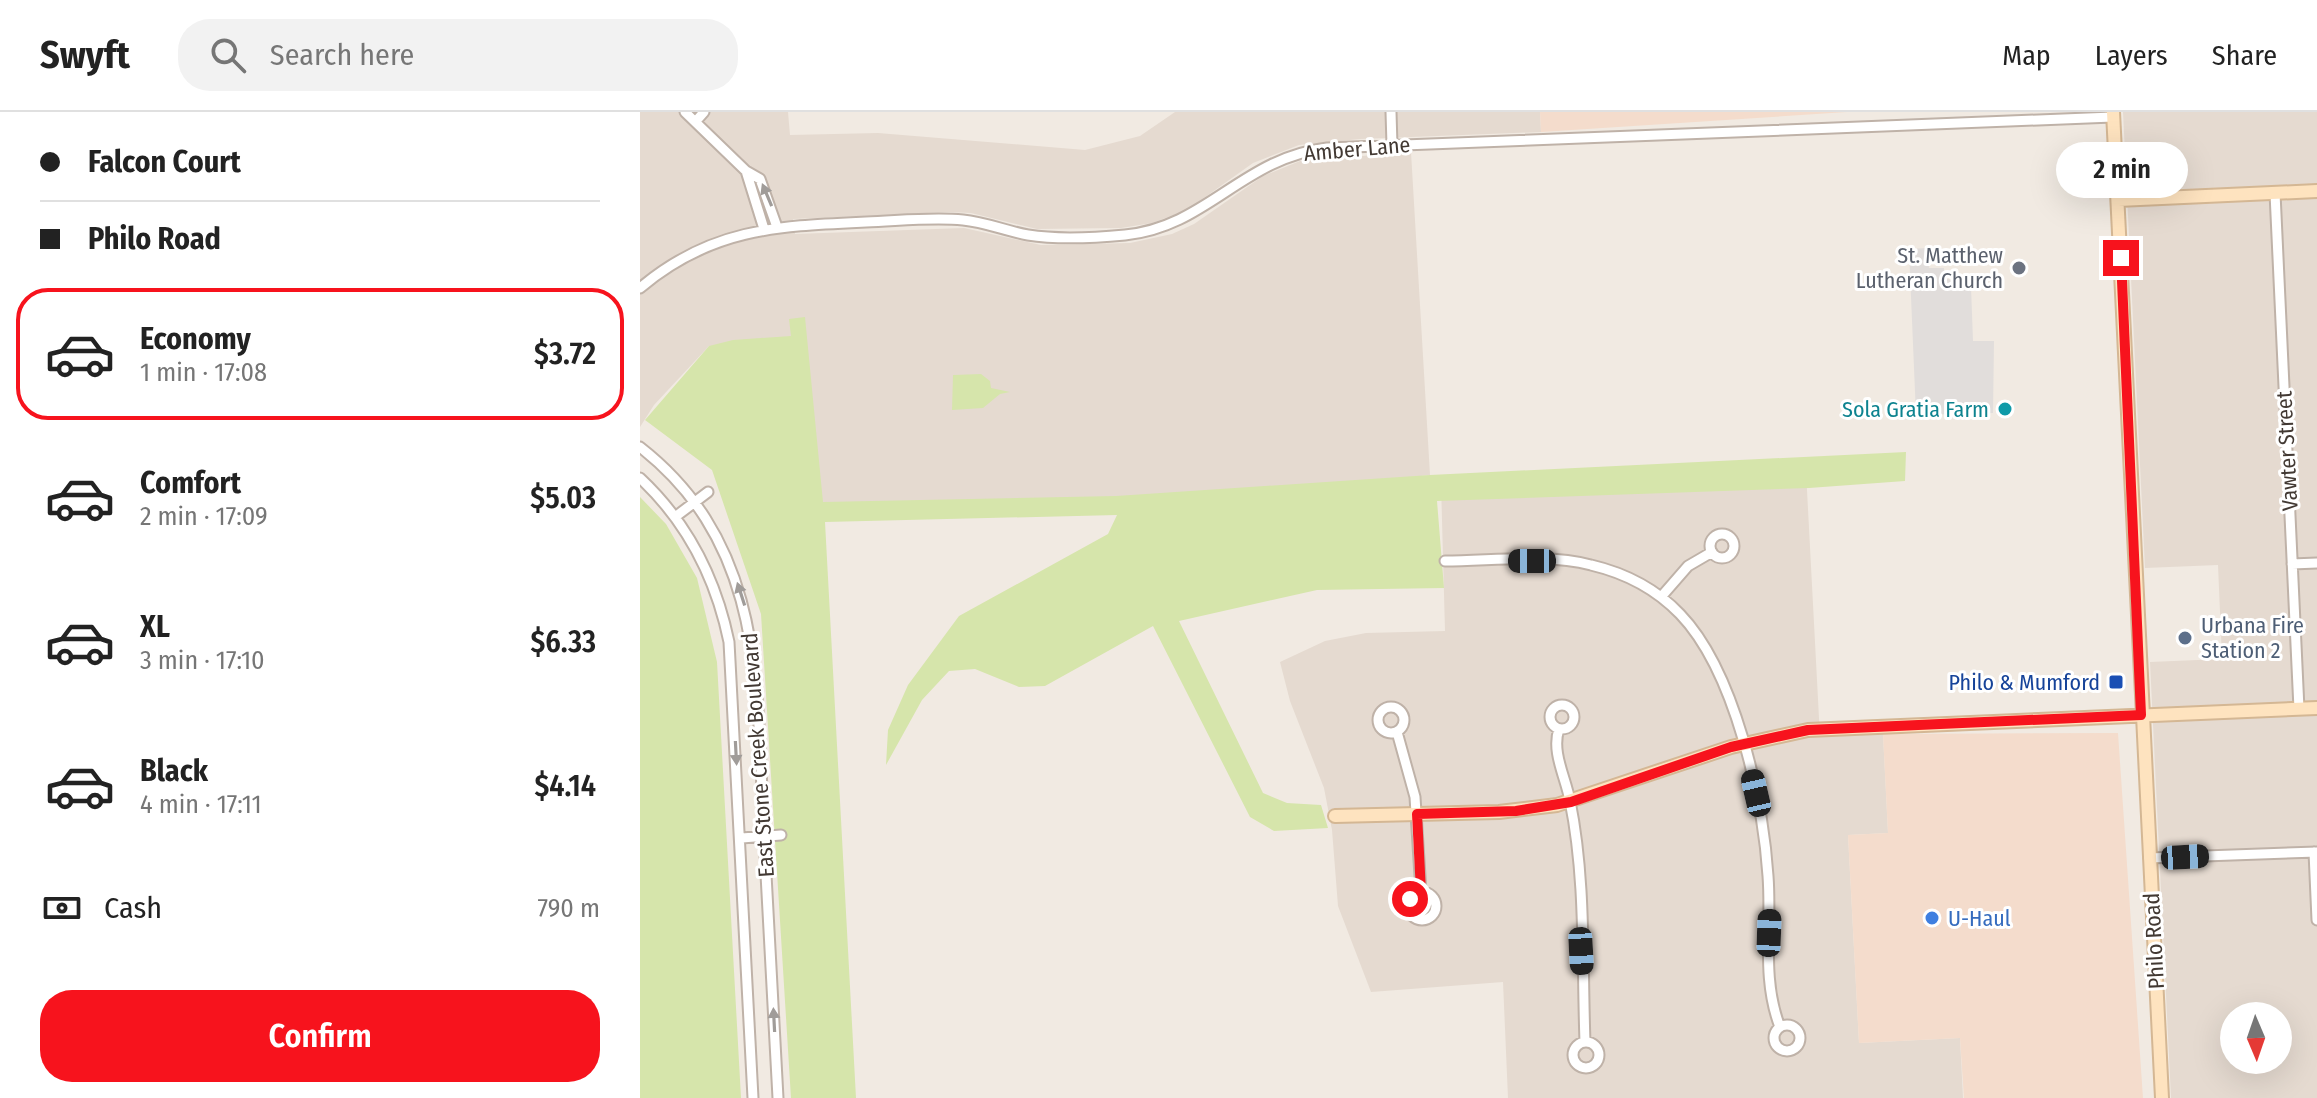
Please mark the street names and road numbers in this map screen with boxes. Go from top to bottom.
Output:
street label: Amber Lane [1303,131,1411,167]
street label: Vawter Street [2270,390,2304,512]
street label: East Stone Creek Boulevard [736,632,780,878]
street label: Philo Road [2138,892,2170,990]

